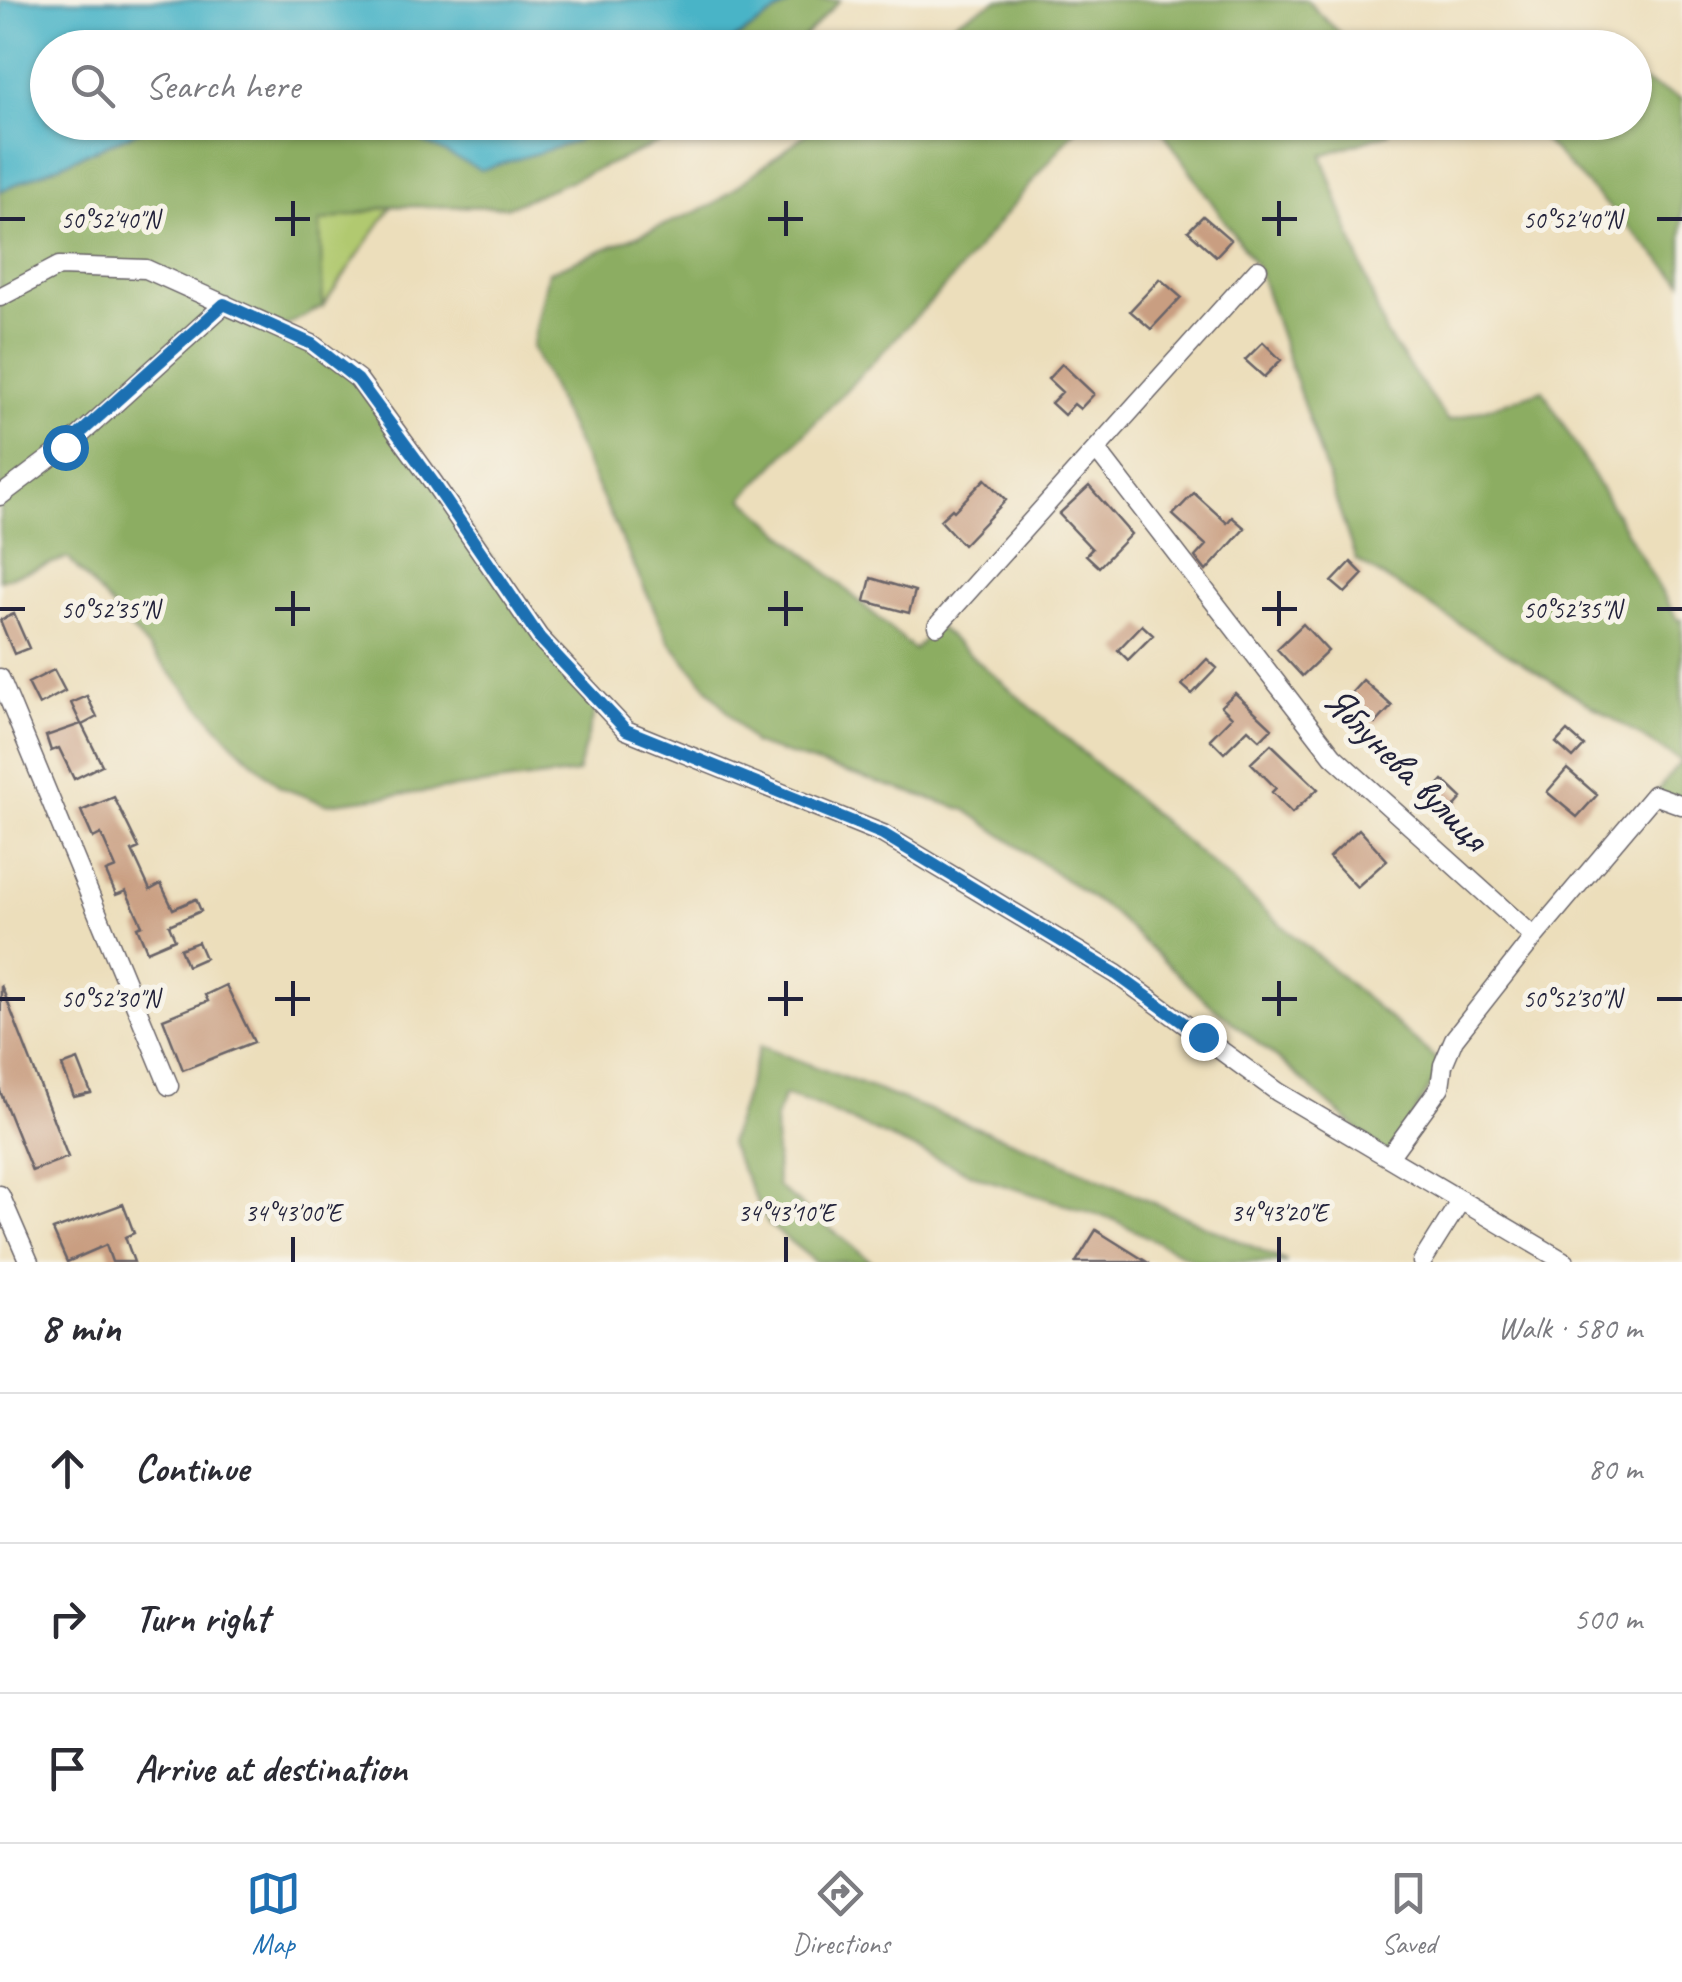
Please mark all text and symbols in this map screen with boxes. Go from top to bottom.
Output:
search box [30,30,1652,140]
icon: search [65,58,120,113]
text: Search here [145,62,300,109]
text: 50°52'40"N [61,204,163,236]
text: 50°52'40"N [1523,204,1625,236]
route start [43,425,89,471]
text: 50°52'35"N [61,594,163,626]
text: 50°52'35"N [1523,594,1625,626]
street label: Яблунева вулиця [1313,676,1502,864]
text: 50°52'30"N [61,983,163,1015]
text: 50°52'30"N [1523,983,1625,1015]
route end [1181,1015,1227,1061]
text: 34°43'00"E [245,1197,344,1229]
text: 34°43'10"E [738,1197,837,1229]
text: 34°43'20"E [1231,1197,1330,1229]
text: 8 min [40,1301,120,1354]
text: Walk · 580 m [1498,1307,1642,1348]
icon: ahead [40,1441,95,1496]
text: Continue [135,1445,249,1492]
text: 80 m [1588,1448,1642,1489]
icon: right [40,1591,95,1646]
text: Turn right [135,1595,269,1642]
text: 500 m [1573,1598,1642,1639]
icon: arrive [40,1741,95,1796]
text: Arrive at destination [135,1745,407,1792]
tab: Map [246,1866,301,1961]
tab: Directions [792,1866,890,1961]
tab: Saved [1381,1866,1436,1961]

